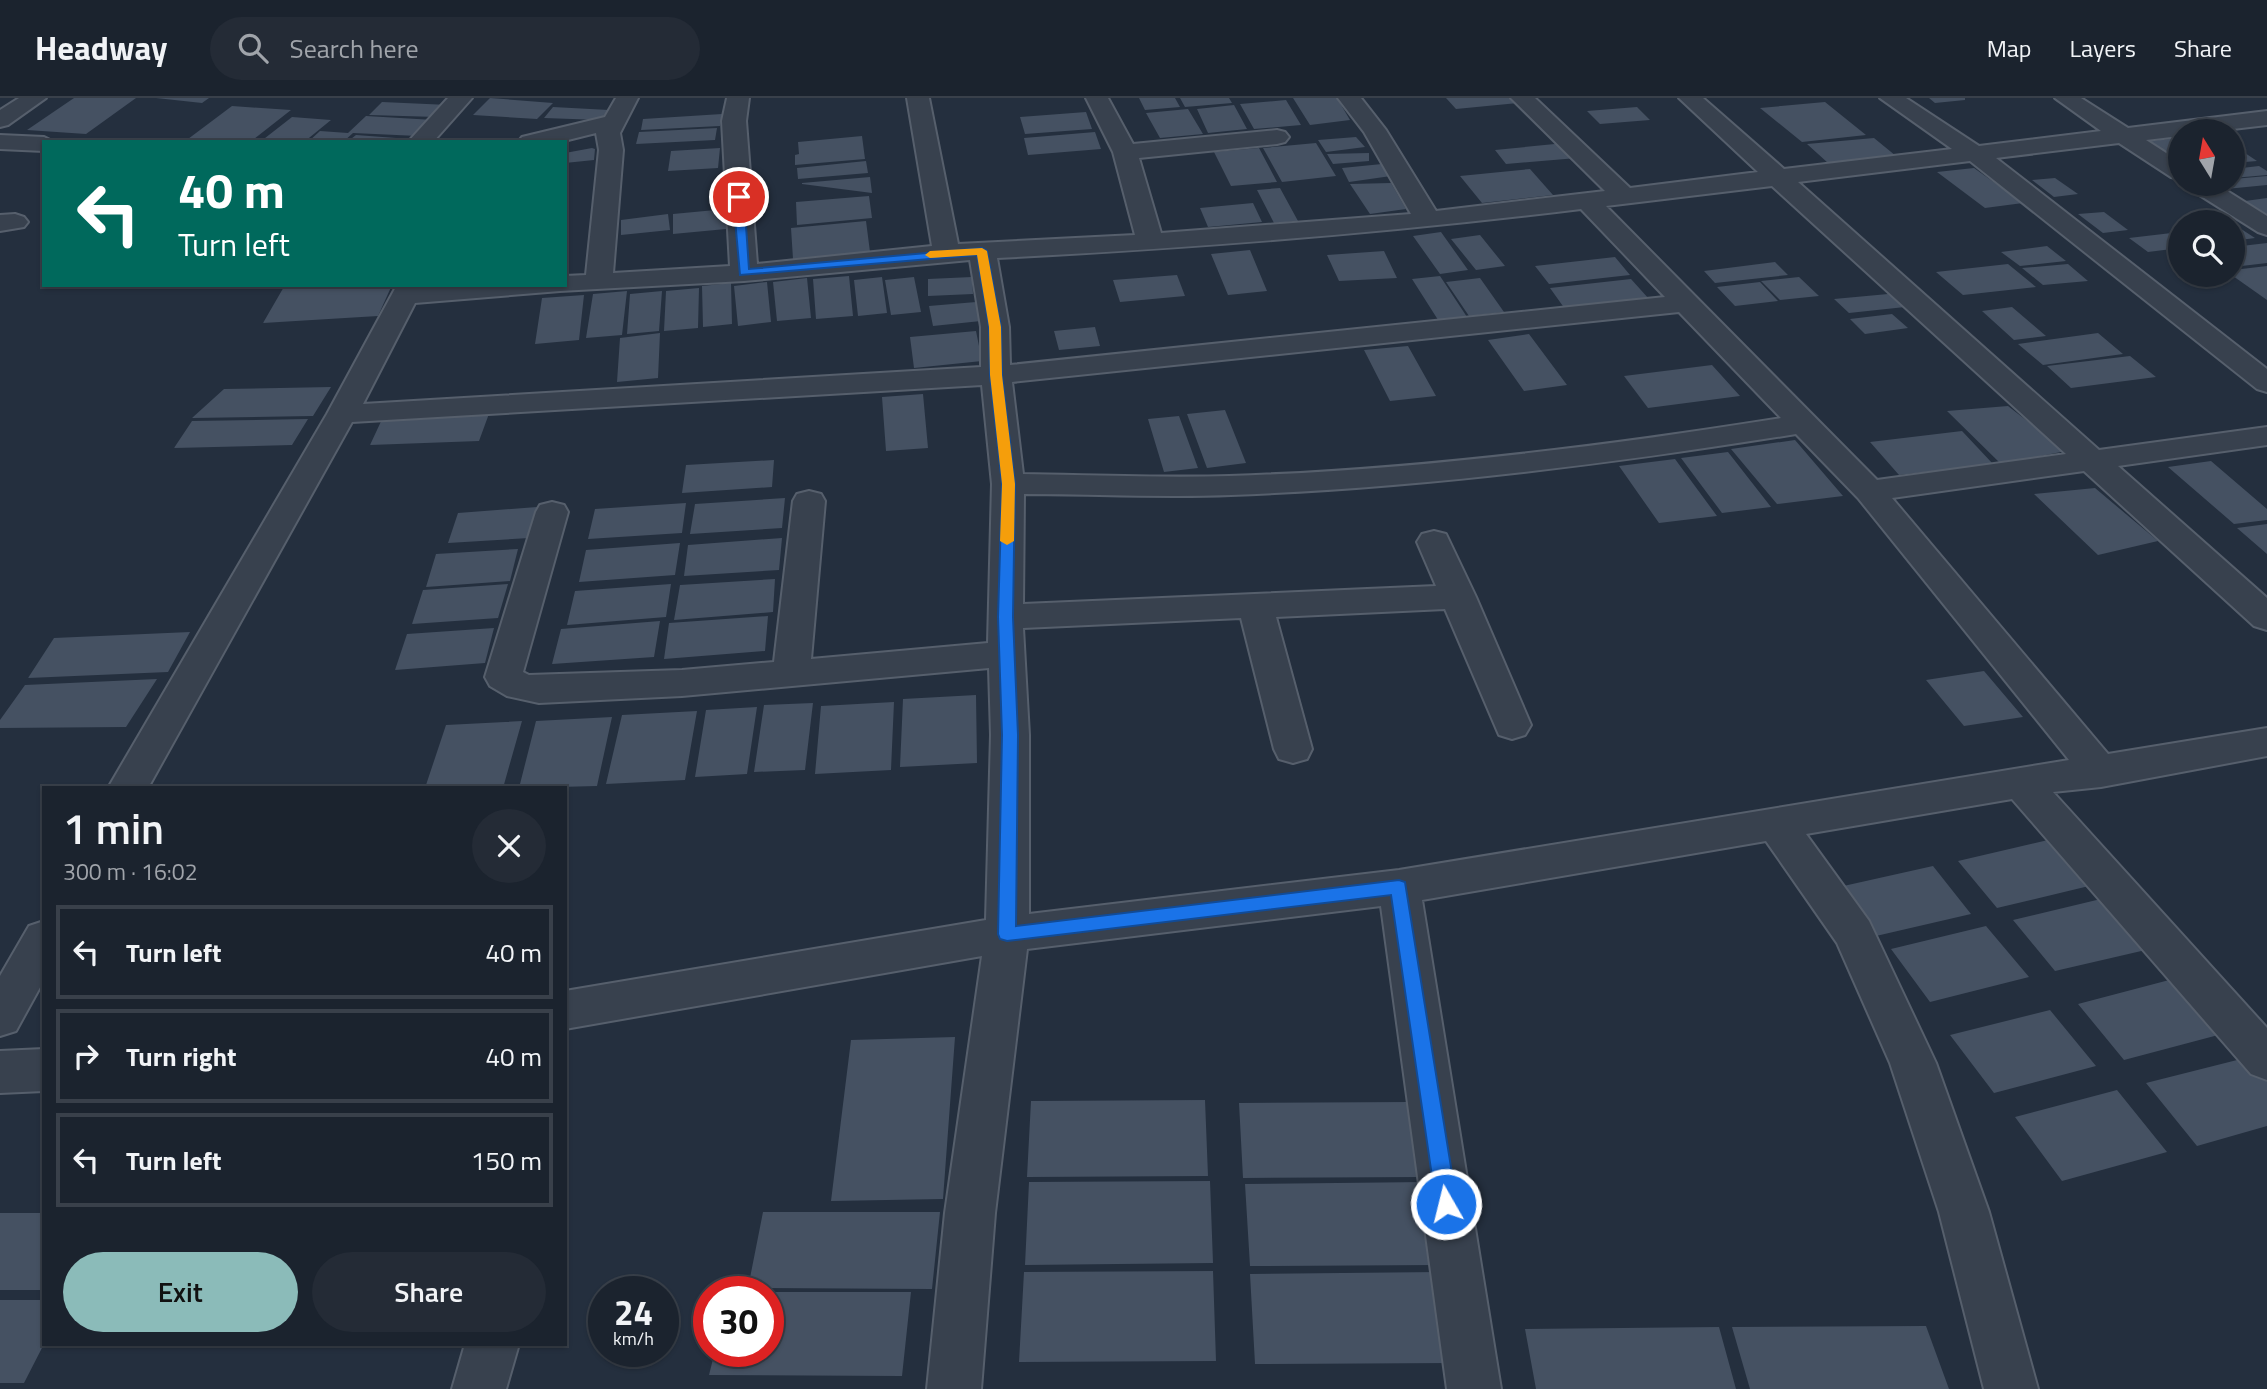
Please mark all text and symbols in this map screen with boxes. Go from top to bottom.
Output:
search box [210,17,700,80]
text: Headway [35,23,168,73]
icon: search [234,29,272,67]
text: Search here [290,29,419,68]
text: Map [1987,30,2032,66]
text: Layers [2070,30,2136,66]
text: Share [2174,30,2232,66]
north arrow [2168,119,2245,196]
map controls [2168,119,2245,287]
text: 40 m [178,152,285,227]
pin [709,167,769,227]
icon: left [63,168,154,259]
icon: arrive [720,178,758,216]
button: search [2168,210,2245,287]
text: Turn left [178,220,290,268]
text: 1 min [63,796,164,860]
button: close [472,809,546,883]
text: 300 m · 16:02 [63,854,198,889]
icon: left [67,933,105,971]
text: Turn left [126,933,221,972]
text: 40 m [485,933,542,972]
icon: right [67,1037,105,1075]
text: Turn right [126,1037,237,1076]
text: 40 m [485,1037,542,1076]
icon: left [67,1141,105,1179]
text: Turn left [126,1141,221,1180]
text: 150 m [471,1141,542,1180]
position arrow [1409,1167,1483,1241]
button: Exit [63,1252,298,1332]
button: Share [312,1252,546,1332]
speed limit sign: 30 [693,1276,784,1367]
text: 24 [614,1285,653,1339]
text: km/h [613,1325,654,1352]

